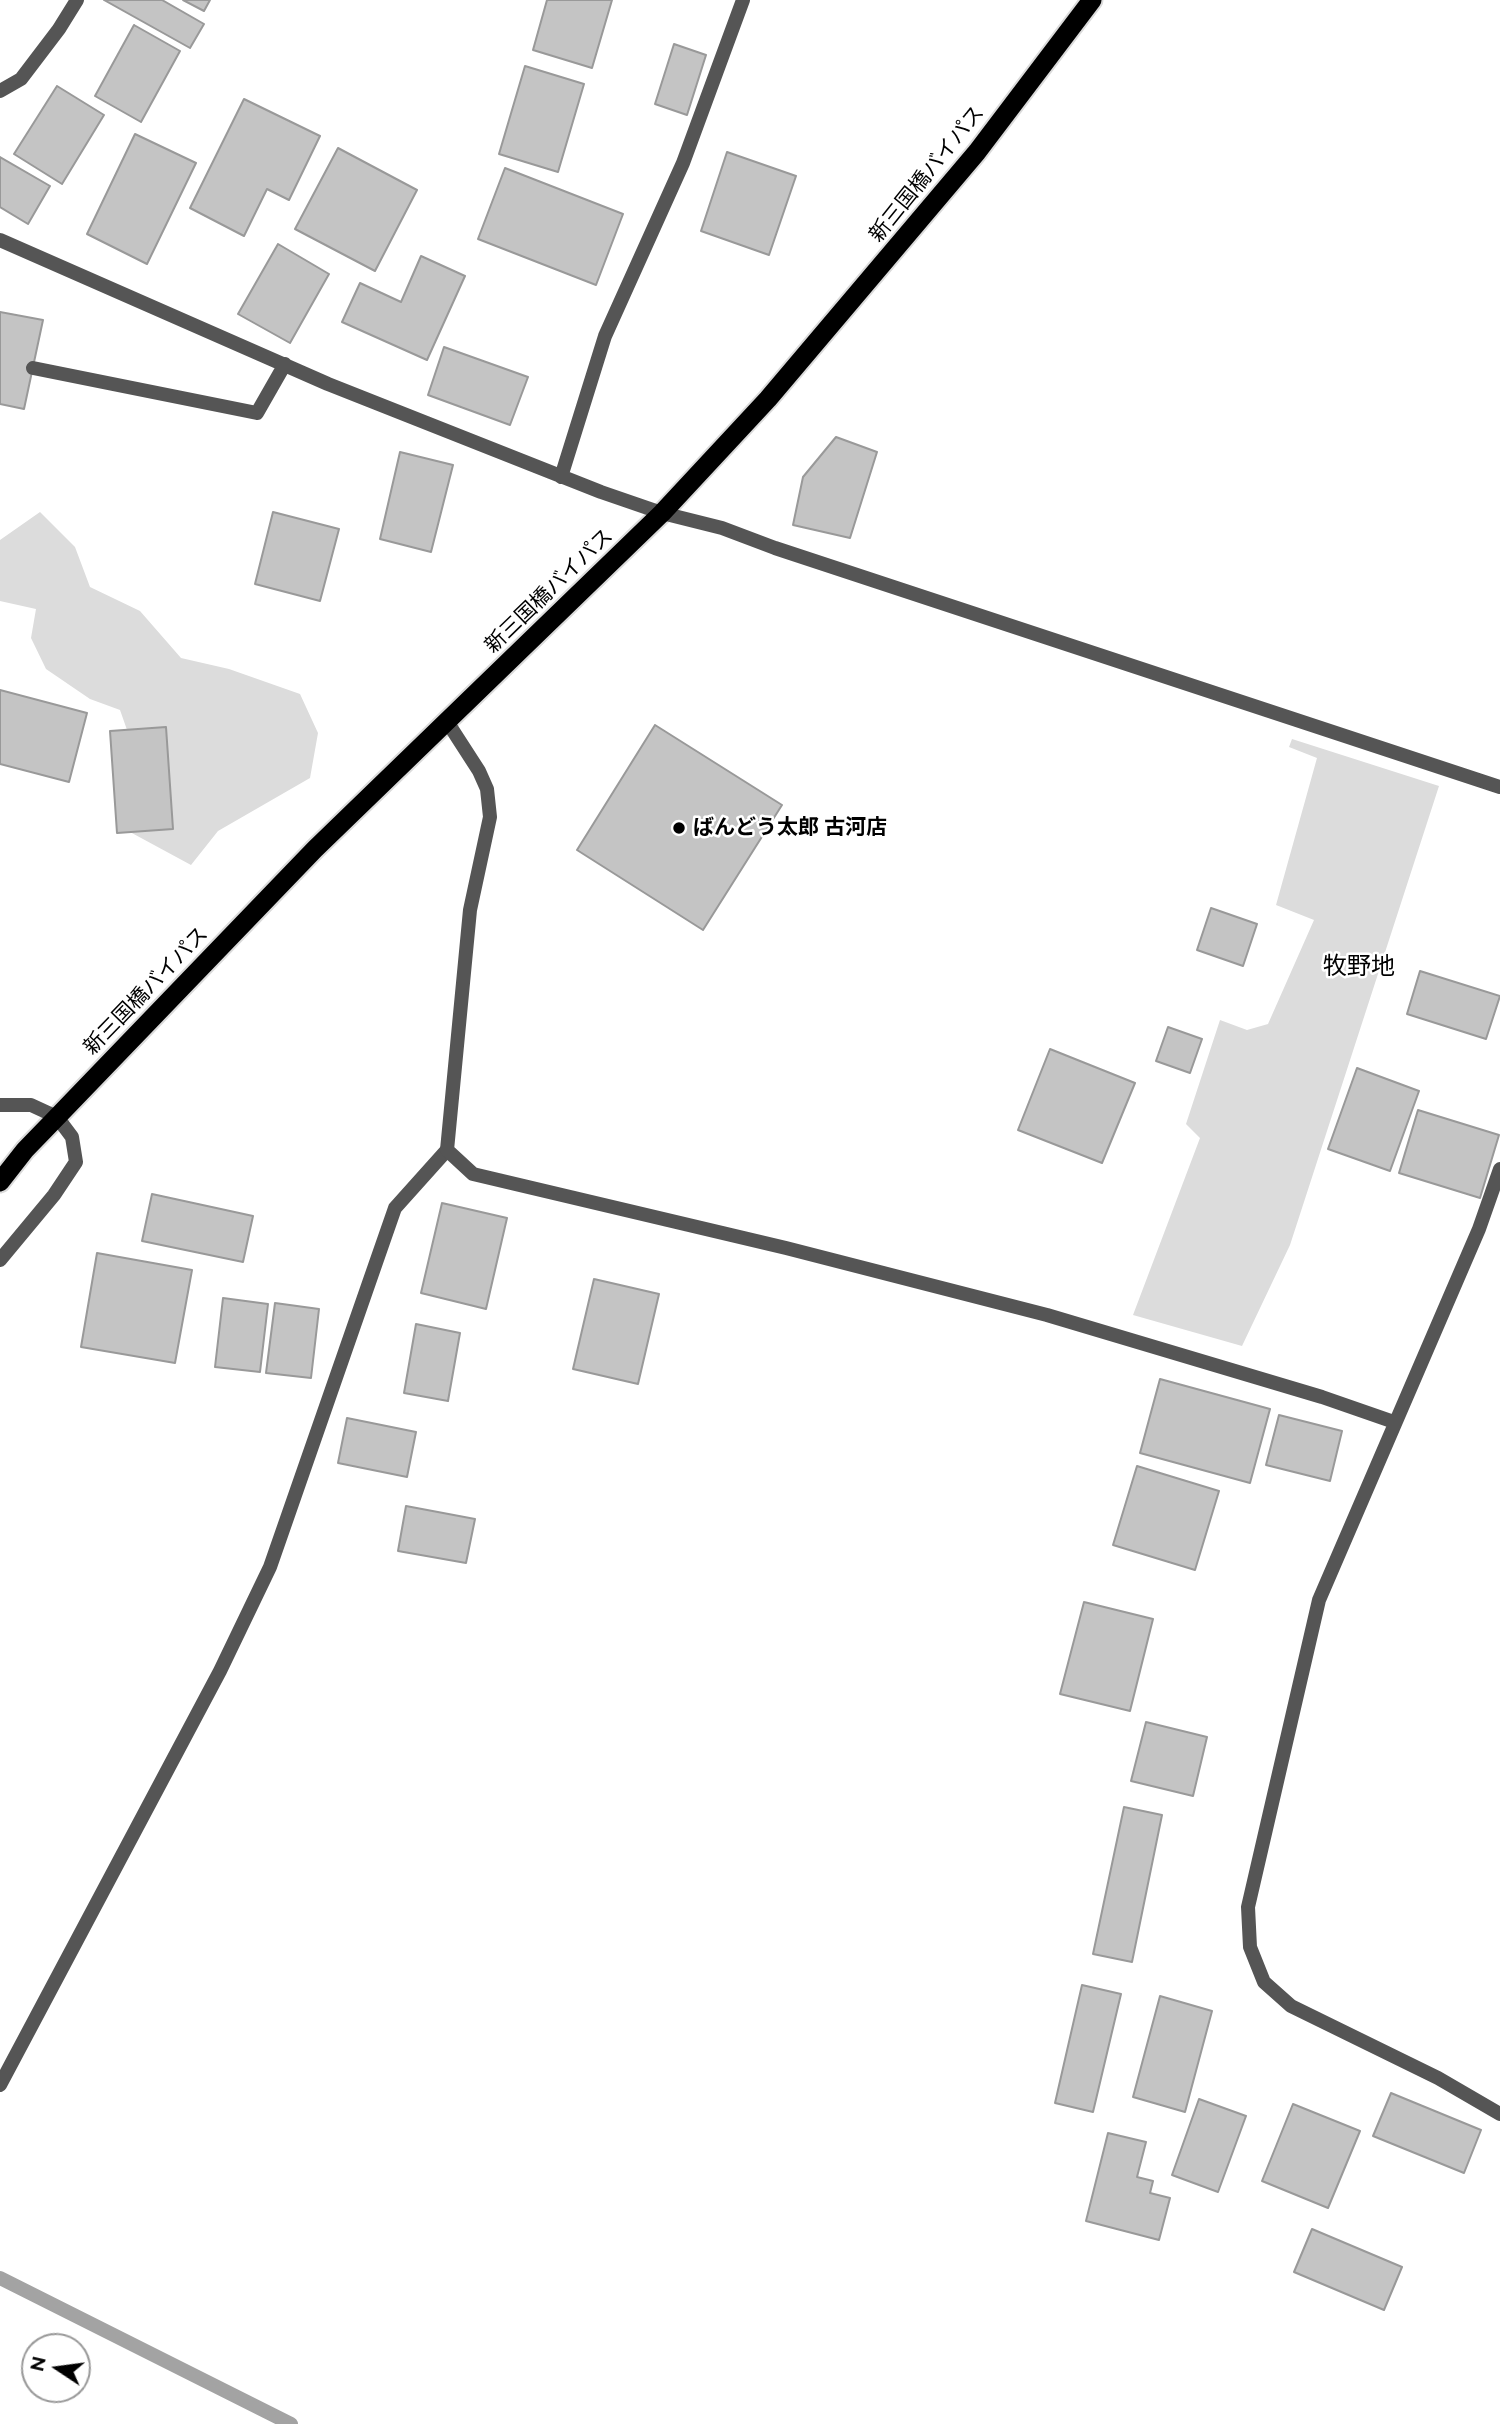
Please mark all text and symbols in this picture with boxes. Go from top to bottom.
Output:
street label: 新三国橋バイパス [864,101,990,247]
street label: 新三国橋バイパス [480,524,618,658]
place label: ばんどう太郎 古河店 [693,815,887,841]
marker: ばんどう太郎 古河店 [671,820,687,836]
street label: 新三国橋バイパス [79,922,213,1060]
district label: 牧野地 [1323,953,1395,981]
north arrow [21,2333,91,2403]
text: N [25,2354,50,2373]

